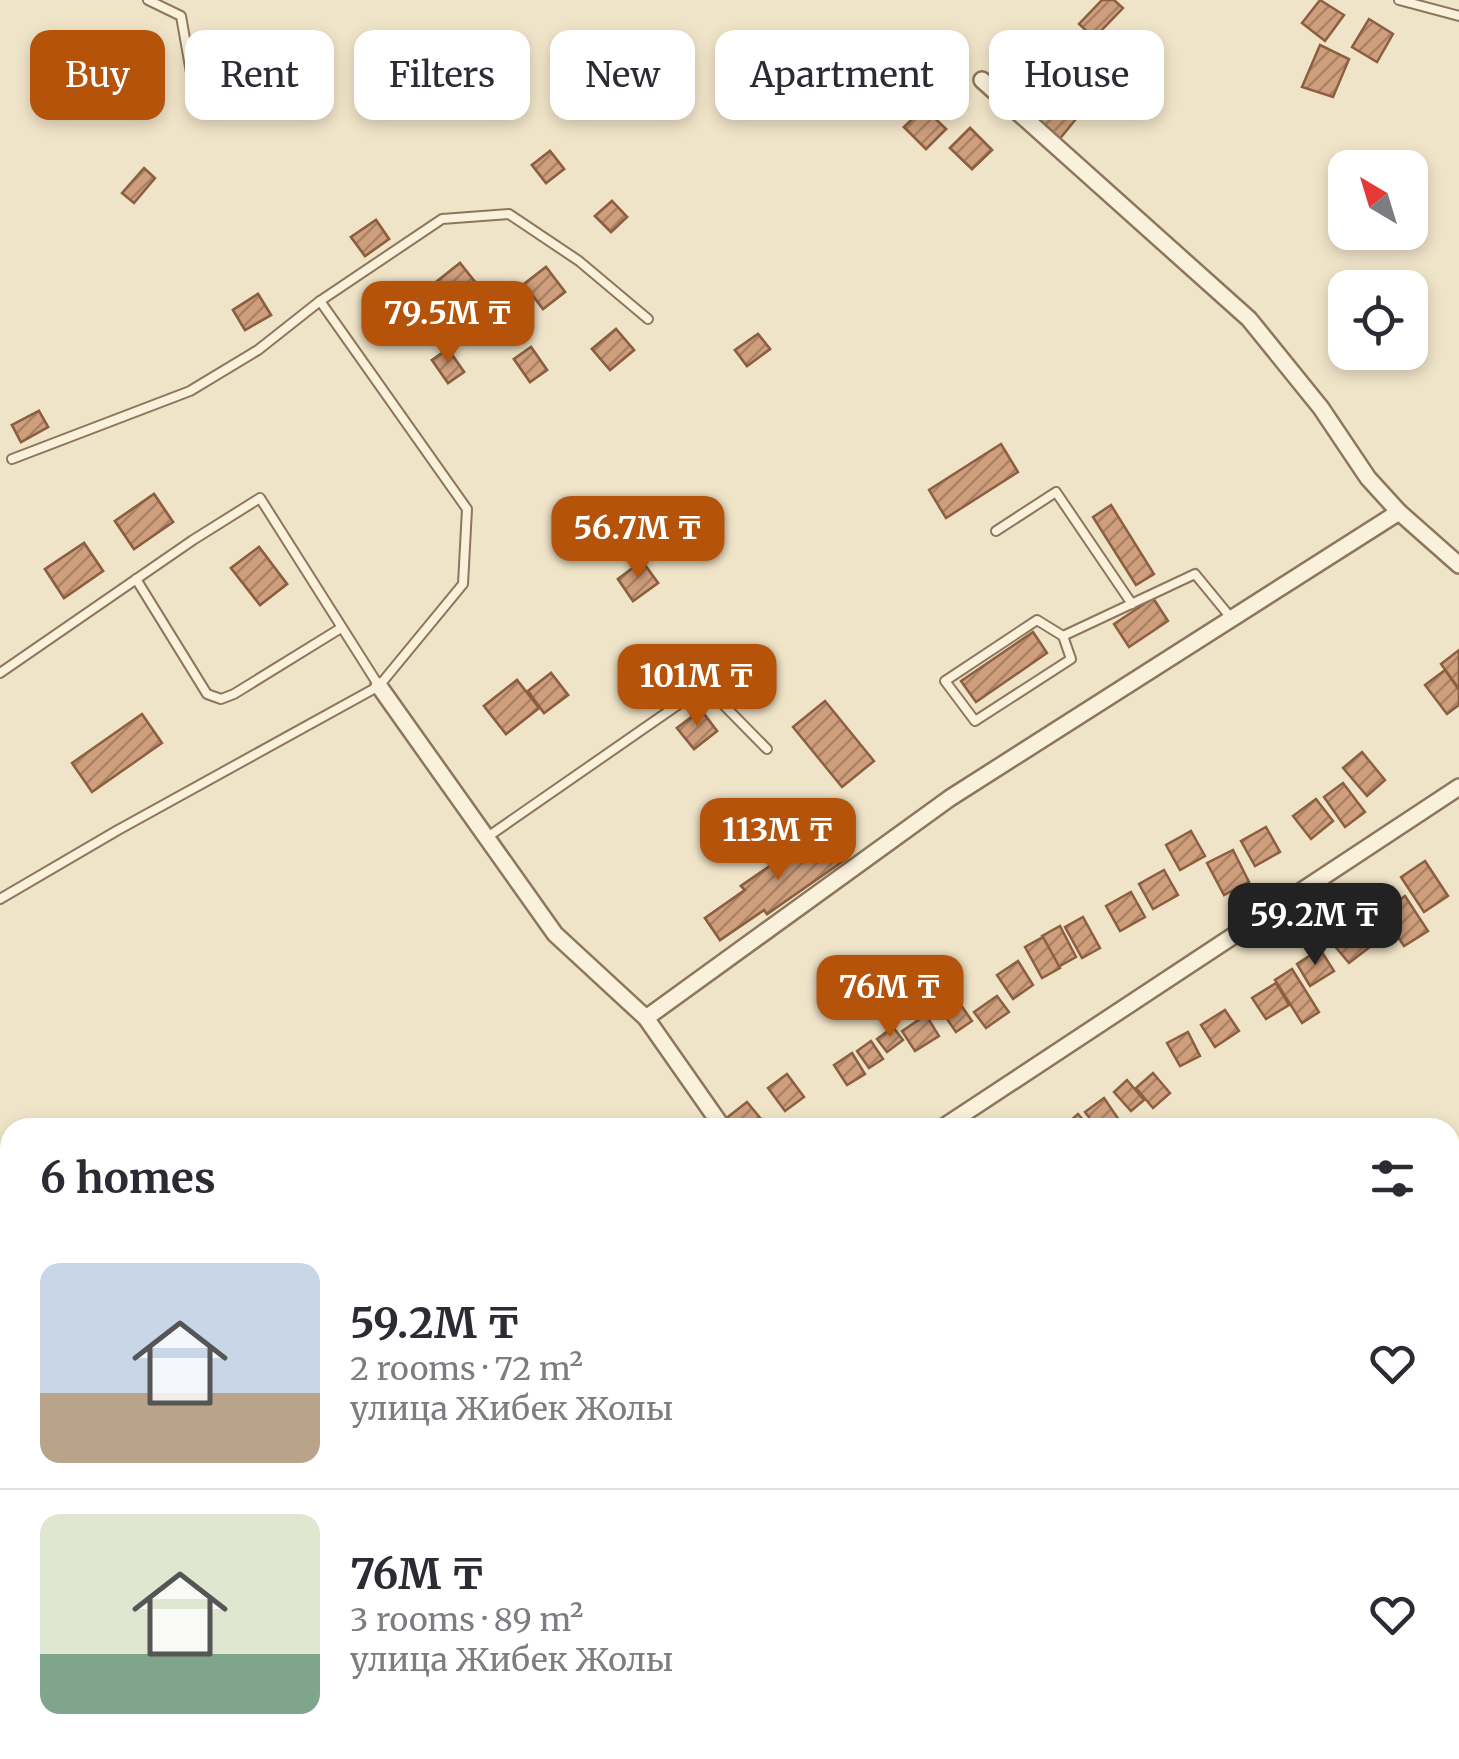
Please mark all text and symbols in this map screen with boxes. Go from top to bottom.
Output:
chip: Buy [30,30,165,120]
chip: Rent [185,30,334,120]
chip: Filters [354,30,530,120]
chip: New [550,30,695,120]
chip: Apartment [715,30,969,120]
chip: House [989,30,1164,120]
north arrow [1328,150,1428,250]
map controls [1328,150,1428,370]
button: locate [1328,270,1428,370]
pin: 79.5M ₸ [356,281,540,366]
text: 79.5M ₸ [383,293,513,333]
pin: 56.7M ₸ [546,496,730,581]
text: 56.7M ₸ [573,508,703,548]
pin: 101M ₸ [616,644,778,729]
text: 101M ₸ [640,656,755,696]
pin: 113M ₸ [697,798,859,883]
text: 113M ₸ [722,810,834,850]
pin: 59.2M ₸ [1223,883,1407,968]
text: 59.2M ₸ [1250,895,1380,935]
pin: 76M ₸ [820,955,960,1040]
text: 76M ₸ [839,967,941,1007]
icon: filters [1365,1151,1420,1206]
text: 6 homes [40,1152,216,1204]
text: 59.2M ₸ [350,1297,521,1349]
icon: home [120,1303,240,1423]
icon: heart [1365,1336,1420,1391]
text: 2 rooms · 72 m² [350,1349,583,1389]
text: улица Жибек Жолы [350,1389,673,1429]
text: 76M ₸ [350,1548,485,1600]
icon: home [120,1554,240,1674]
icon: heart [1365,1587,1420,1642]
text: 3 rooms · 89 m² [350,1600,583,1640]
text: улица Жибек Жолы [350,1640,673,1680]

